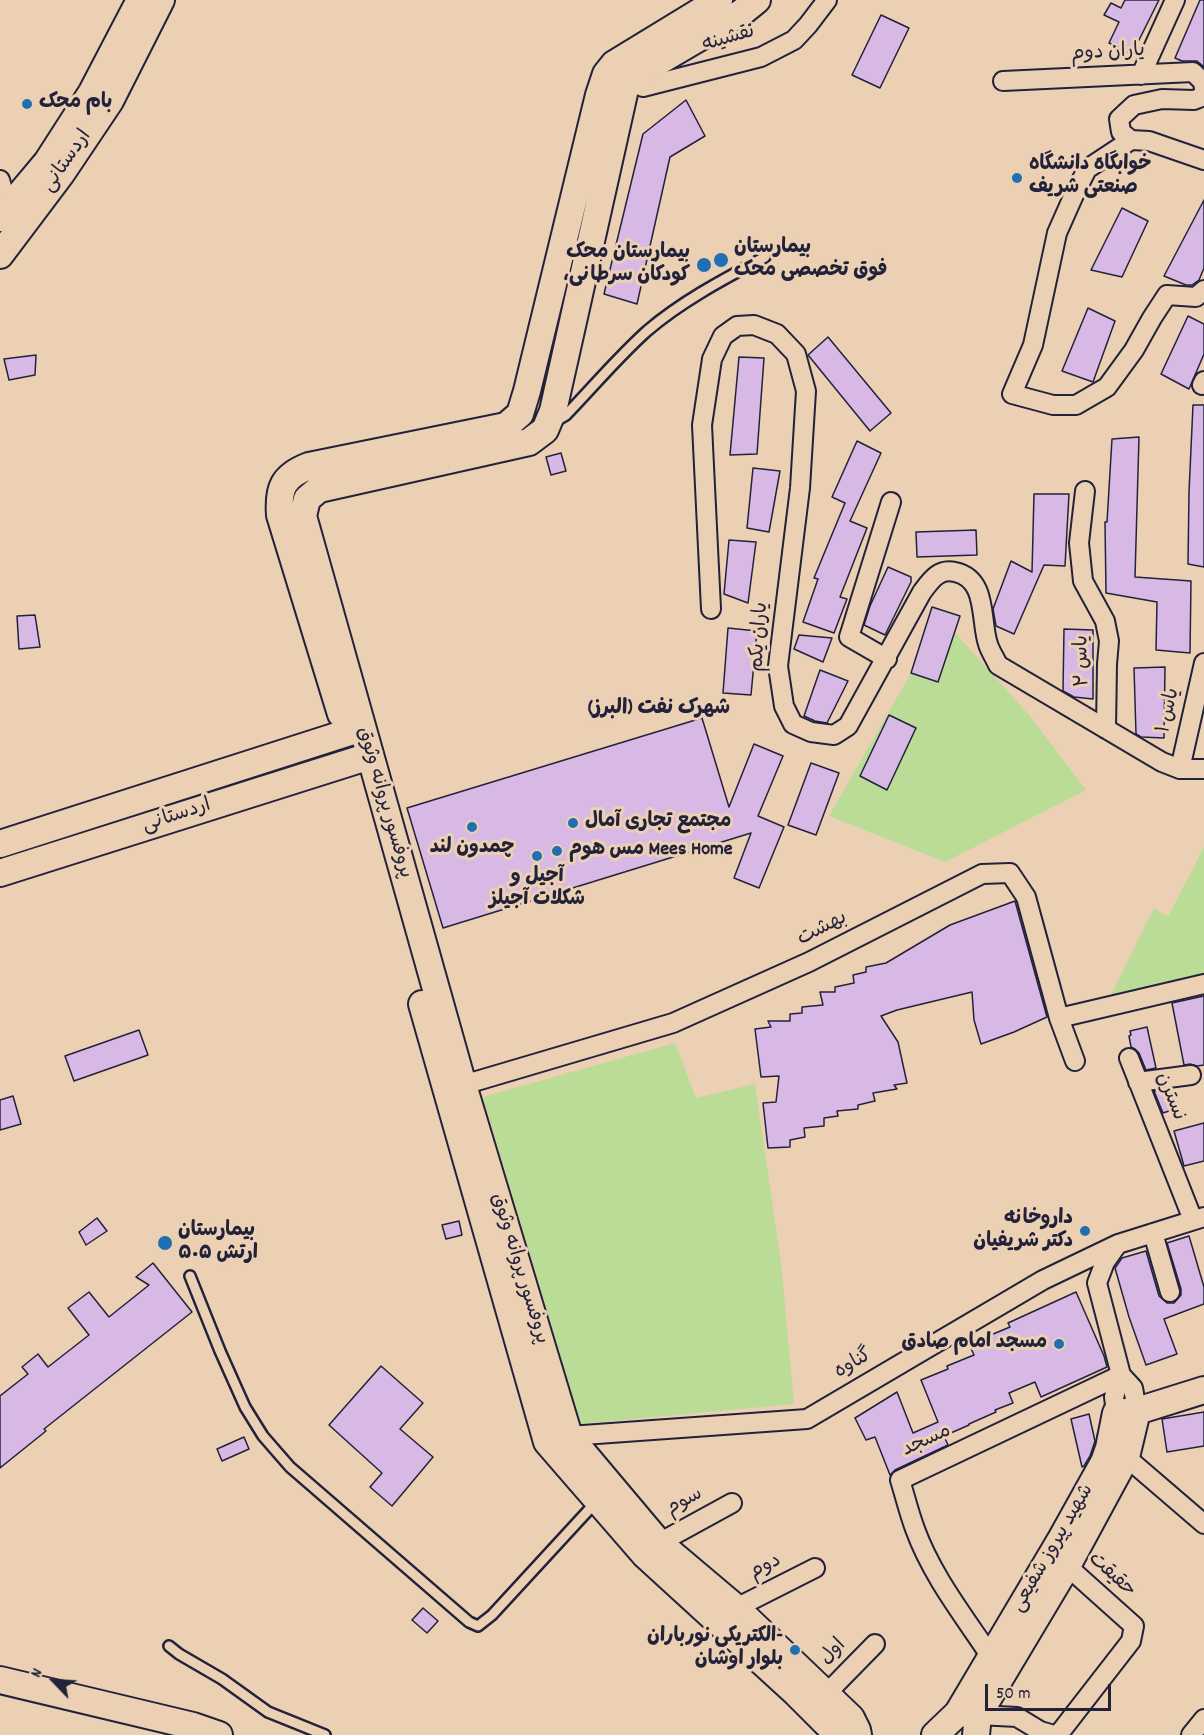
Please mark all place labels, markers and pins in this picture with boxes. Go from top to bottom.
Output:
place label: بام محک [39,92,112,116]
marker: بام محک [20,97,34,111]
place label: خوابگاه دانشگاه صنعتی شریف [1029,154,1151,201]
marker: خوابگاه دانشگاه صنعتی شریف [1010,171,1024,185]
place label: بیمارستان فوق تخصصی محک [734,237,887,284]
place label: بیمارستان محک ،کودکان سرطانی [564,242,690,289]
marker: بیمارستان فوق تخصصی محک [712,251,730,269]
marker: بیمارستان محک ،کودکان سرطانی [695,256,713,274]
place label: مجتمع تجاری آمال [585,811,731,835]
marker: مجتمع تجاری آمال [566,816,580,830]
marker: چمدون لند [465,820,479,834]
place label: چمدون لند [430,837,514,861]
place label: مس هوم Mees Home [569,839,733,863]
marker: مس هوم Mees Home [550,844,564,858]
marker: آجیل و شکلات آجیلز [530,849,544,863]
place label: آجیل و شکلات آجیلز [489,866,585,913]
place label: داروخانه دکتر شریفیان [973,1208,1073,1255]
place label: بیمارستان ۵۰۵ ارتش [178,1220,258,1267]
marker: داروخانه دکتر شریفیان [1078,1224,1092,1238]
marker: بیمارستان ۵۰۵ ارتش [156,1234,174,1252]
place label: مسجد امام صادق [902,1332,1047,1356]
marker: مسجد امام صادق [1052,1337,1066,1351]
place label: الکتریکی نورباران- بلوار اوشان [647,1626,783,1673]
marker: الکتریکی نورباران- بلوار اوشان [788,1643,802,1657]

